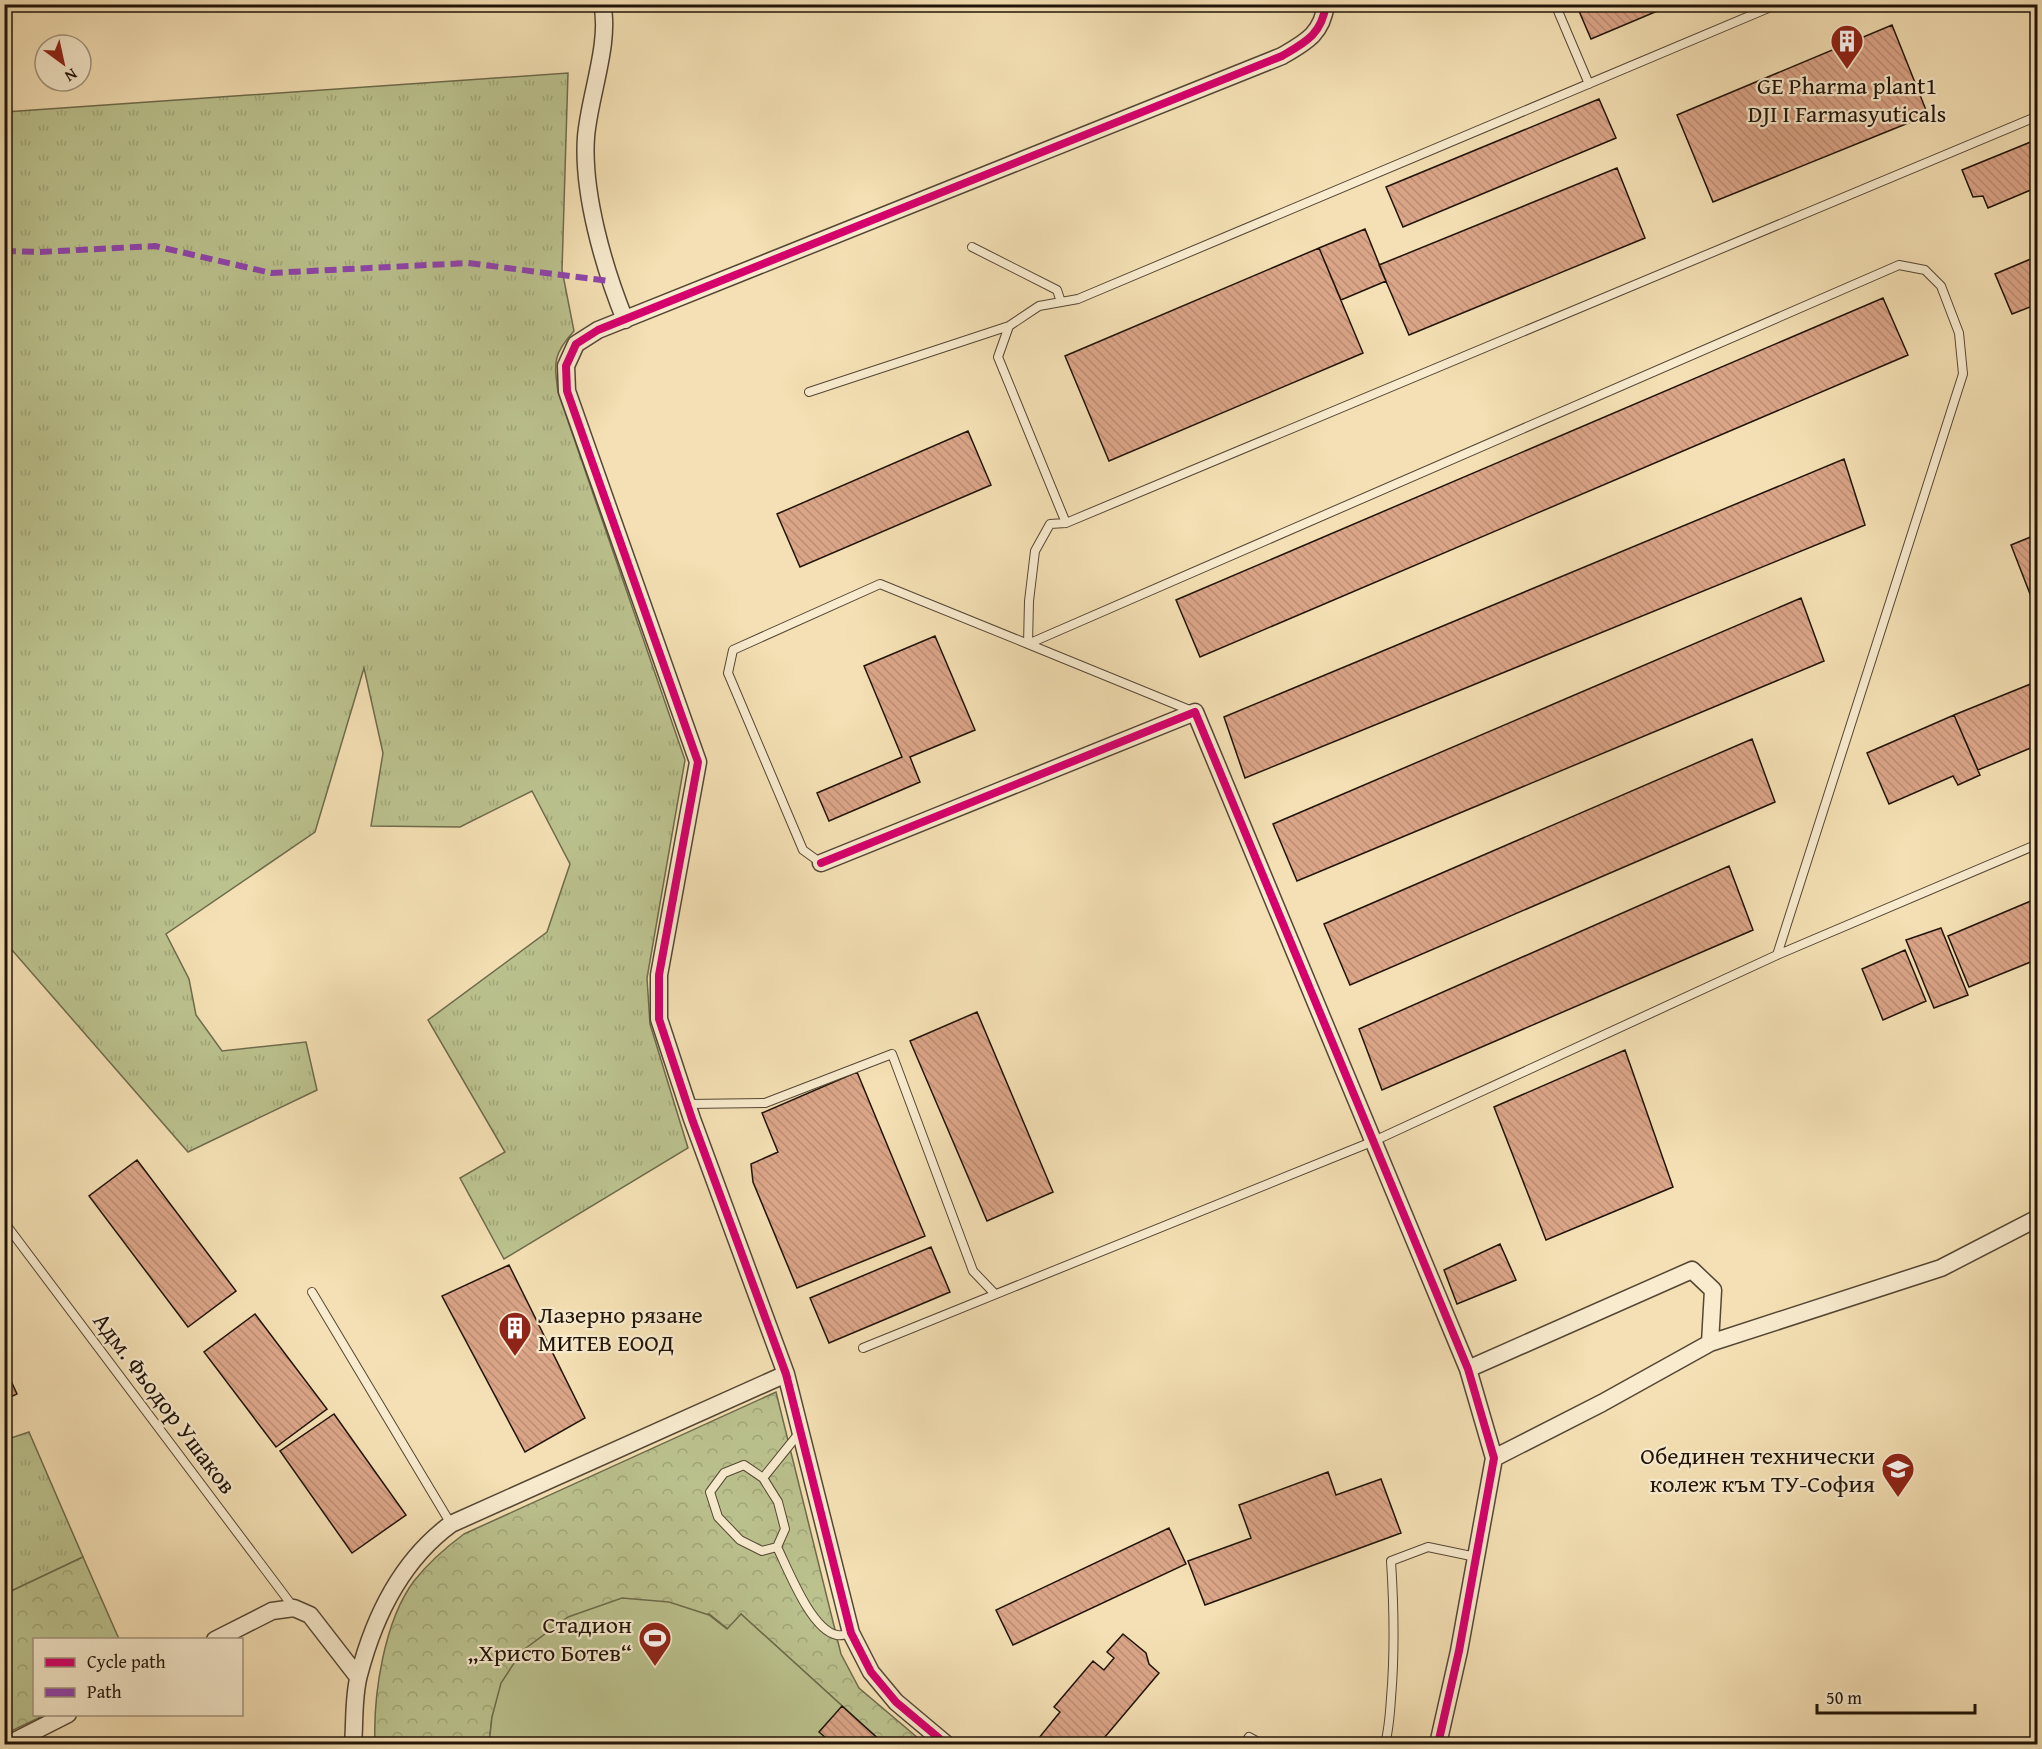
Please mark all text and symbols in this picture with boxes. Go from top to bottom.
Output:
building icon: GE Pharma plant1 DJI I Farmasyuticals [1829,23,1865,70]
north arrow [33,33,93,93]
text: N [60,63,82,89]
place label: GE Pharma plant1 DJI I Farmasyuticals [1748,68,1946,131]
place label: Лазерно рязане МИТЕВ ЕООД [538,1297,703,1360]
street label: Адм. Фьодор Ушаков [85,1305,245,1501]
building icon: Лазерно рязане МИТЕВ ЕООД [497,1310,533,1357]
place label: Обединен технически колеж към ТУ-София [1640,1438,1875,1501]
school or university icon: Обединен технически колеж към ТУ-София [1880,1451,1916,1498]
place label: Стадион „Христо Ботев“ [468,1607,632,1670]
sports icon: Стадион „Христо Ботев“ [637,1620,673,1667]
legend [33,1638,243,1716]
text: Cycle path [87,1648,166,1675]
scale bar [1817,1677,1974,1715]
text: Path [87,1678,122,1705]
text: 50 m [1826,1684,1862,1711]

